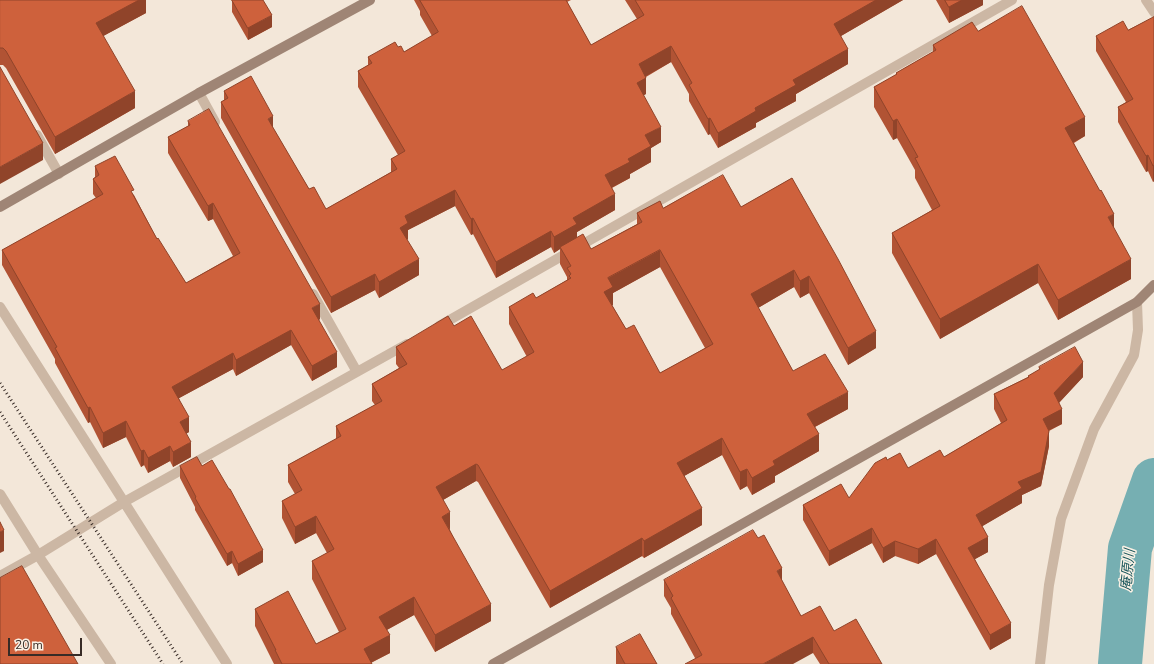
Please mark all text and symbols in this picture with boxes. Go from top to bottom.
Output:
water label: 庵原川 [1118,548,1140,592]
scale bar [10,630,84,656]
text: 20 m [15,637,43,653]

